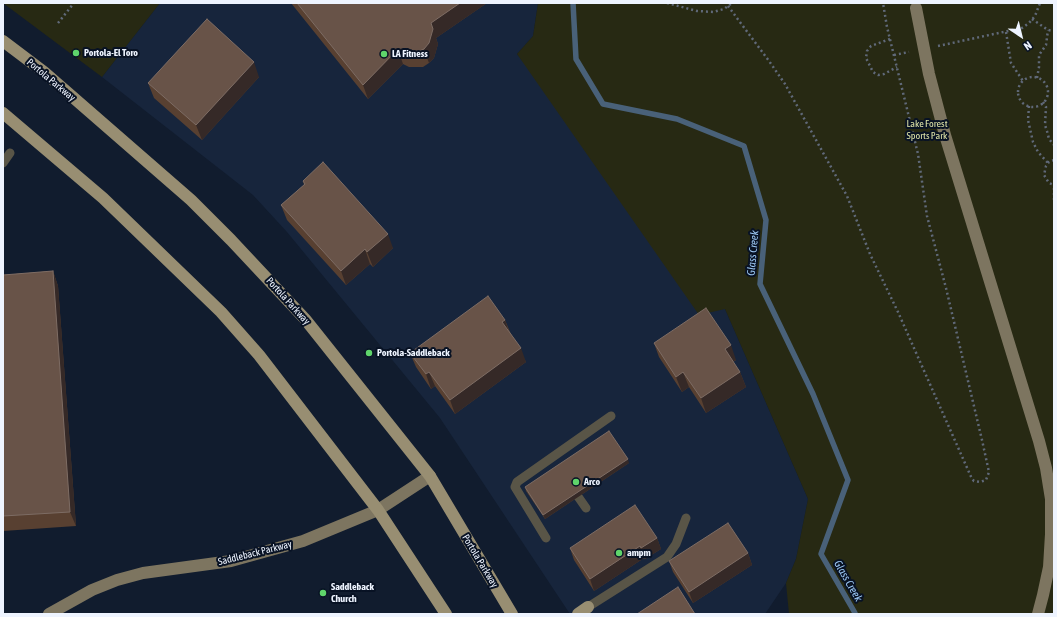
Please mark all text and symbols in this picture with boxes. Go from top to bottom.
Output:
north arrow [1001,16,1041,56]
text: N [1022,39,1034,53]
place label: Portola-El Toro [84,47,138,59]
marker: Portola-El Toro [71,48,81,58]
place label: LA Fitness [392,48,428,60]
marker: LA Fitness [379,49,389,59]
street label: Portola Parkway [24,56,78,104]
park label: Lake Forest Sports Park [906,118,948,142]
water label: Glass Creek [744,230,762,276]
street label: Portola Parkway [264,275,312,327]
place label: Portola-Saddleback [377,347,450,359]
marker: Portola-Saddleback [364,348,374,358]
place label: Arco [584,476,600,488]
marker: Arco [571,477,581,487]
street label: Portola Parkway [459,532,501,590]
street label: Saddleback Parkway [217,538,293,568]
place label: ampm [627,547,651,559]
marker: ampm [614,548,624,558]
water label: Glass Creek [831,558,865,604]
place label: Saddleback Church [331,581,374,604]
marker: Saddleback Church [318,588,328,598]

